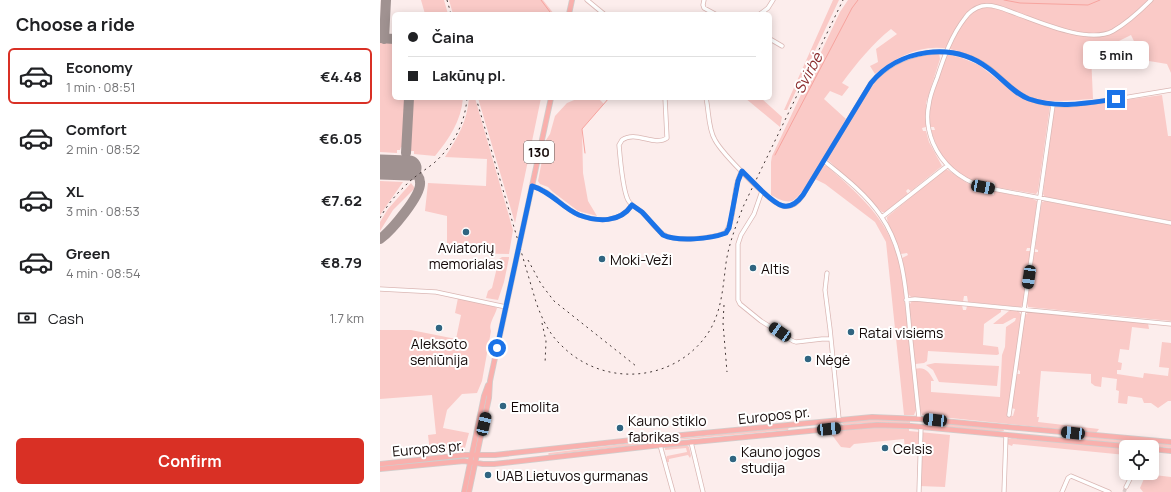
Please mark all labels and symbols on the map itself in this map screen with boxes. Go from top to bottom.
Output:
callout: 5 min [1083,41,1149,69]
water label: Svirbė [789,48,828,97]
route end [1107,90,1125,108]
road number: 130 [524,141,554,163]
car [970,179,996,195]
marker: Aviatorių memorialas [461,227,471,237]
place label: Aviatorių memorialas [429,238,503,273]
place label: Moki-Veži [610,250,672,269]
marker: Moki-Veži [597,254,607,264]
place label: Altis [761,259,789,278]
marker: Altis [748,263,758,273]
car [1021,264,1037,290]
car [767,320,793,344]
marker: Aleksoto seniūnija [434,323,444,333]
place label: Ratai visiems [859,323,943,342]
marker: Ratai visiems [846,327,856,337]
place label: Aleksoto seniūnija [410,334,468,369]
route start [488,339,506,357]
place label: Nėgė [816,350,850,369]
marker: Nėgė [803,354,813,364]
place label: Emolita [511,397,559,416]
marker: Emolita [498,401,508,411]
street label: Europos pr. [737,402,811,428]
car [475,411,493,437]
place label: Kauno stiklo fabrikas [628,411,706,446]
car [922,413,948,427]
car [816,422,842,436]
marker: Kauno stiklo fabrikas [615,423,625,433]
car [1060,426,1086,440]
street label: Europos pr. [391,435,465,461]
place label: Celsis [893,439,932,458]
place label: Kauno jogos studija [741,442,820,477]
marker: Celsis [880,443,890,453]
marker: Kauno jogos studija [728,454,738,464]
place label: UAB Lietuvos gurmanas [496,466,648,485]
marker: UAB Lietuvos gurmanas [483,470,493,480]

